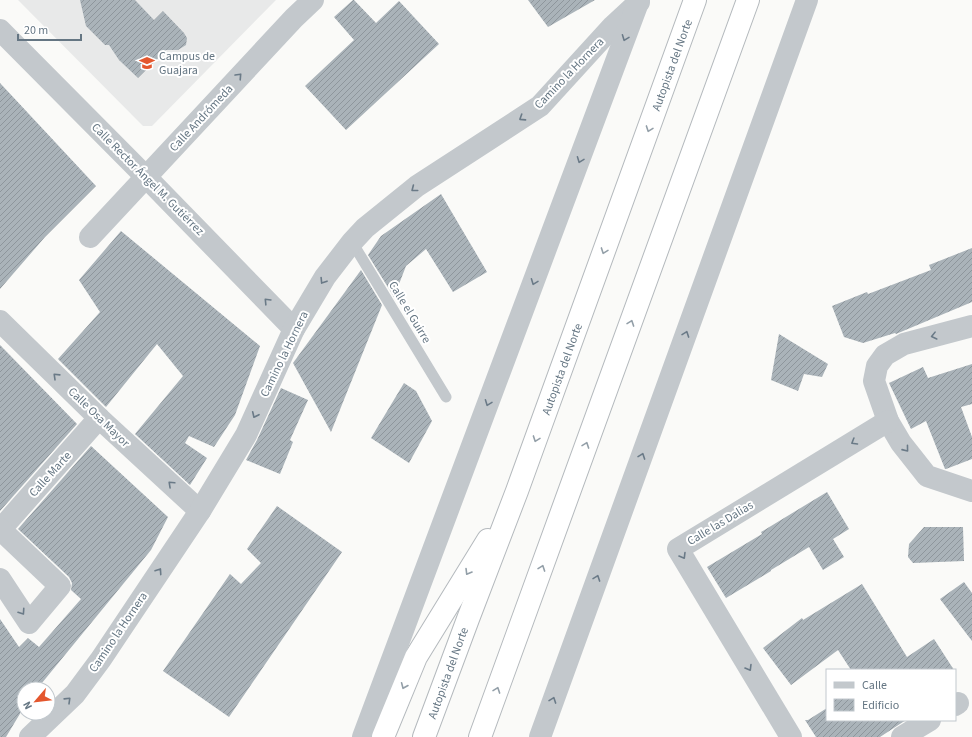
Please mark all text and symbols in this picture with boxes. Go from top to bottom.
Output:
scale bar [18,16,81,42]
street label: Autopista del Norte [648,17,697,113]
text: 20 m [24,22,48,39]
street label: Camino la Hornera [531,34,608,113]
one-way arrow [622,35,630,42]
place label: Campus de Guajara [159,48,215,79]
school or university icon: Campus de Guajara [138,54,156,72]
one-way arrow [235,73,242,81]
street label: Calle Andrómeda [166,81,237,156]
one-way arrow [520,113,527,120]
street label: Calle Rector Ángel M. Gutiérrez [88,119,208,239]
one-way arrow [645,125,653,132]
one-way arrow [576,156,584,163]
one-way arrow [411,184,418,191]
one-way arrow [601,247,609,254]
one-way arrow [321,277,328,284]
street label: Calle el Guirre [384,278,435,347]
one-way arrow [530,278,539,285]
one-way arrow [264,298,272,306]
street label: Camino la Hornera [256,308,313,400]
one-way arrow [626,320,634,327]
street label: Autopista del Norte [538,321,587,417]
one-way arrow [682,330,690,337]
one-way arrow [931,331,938,340]
one-way arrow [53,373,61,381]
street label: Calle Osa Mayor [64,384,134,452]
one-way arrow [485,400,493,407]
one-way arrow [252,411,260,418]
one-way arrow [533,435,541,442]
one-way arrow [851,437,858,444]
one-way arrow [582,442,590,449]
one-way arrow [901,445,908,452]
street label: Calle Marte [25,448,76,501]
one-way arrow [637,453,645,460]
one-way arrow [168,482,176,489]
street label: Calle las Dalias [684,497,757,550]
one-way arrow [678,552,685,559]
one-way arrow [537,564,545,571]
one-way arrow [465,568,472,575]
one-way arrow [154,569,161,576]
one-way arrow [593,575,601,582]
street label: Camino la Hornera [85,589,152,676]
one-way arrow [17,608,25,615]
street label: Autopista del Norte [424,625,473,721]
one-way arrow [745,663,752,671]
legend [826,669,956,721]
text: Calle [862,677,887,694]
north arrow [16,681,56,721]
one-way arrow [401,682,409,689]
one-way arrow [493,686,501,693]
one-way arrow [63,697,71,705]
one-way arrow [548,697,557,704]
text: Edificio [862,697,899,714]
text: N [19,699,36,712]

